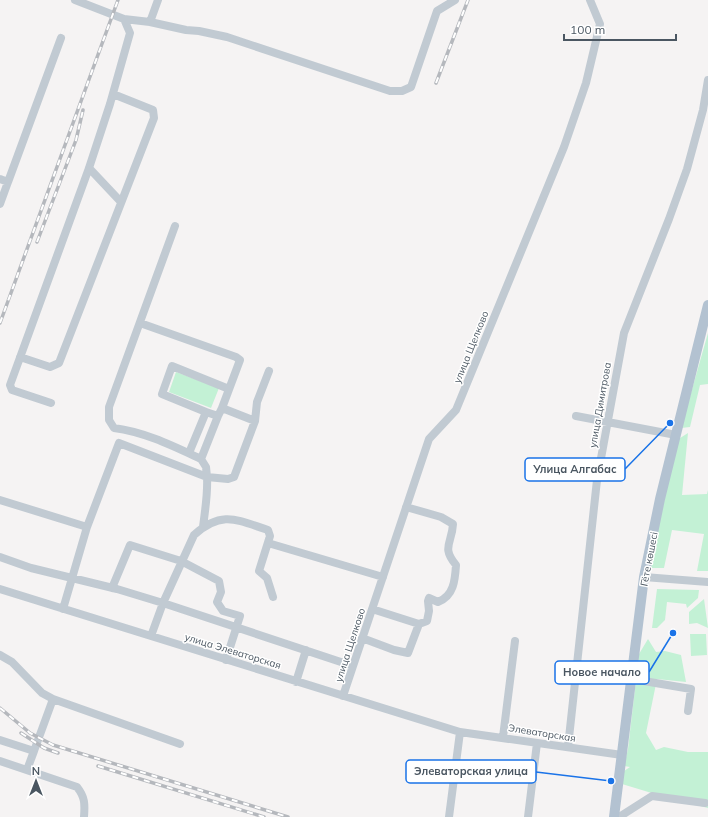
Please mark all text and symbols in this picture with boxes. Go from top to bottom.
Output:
scale bar [564,16,676,42]
text: 100 m [570,22,605,37]
street label: улица Щелково [451,309,492,385]
street label: улица Димитрова [586,361,614,449]
callout: Улица Алгабас [525,458,625,481]
text: Улица Алгабас [532,462,617,476]
street label: Гёте көшесі [637,531,661,587]
street label: улица Щелково [332,606,368,684]
street label: улица Элеваторская [183,630,283,672]
callout: Новое начало [555,661,649,684]
text: Новое начало [563,665,641,679]
street label: Элеваторская [507,721,577,745]
callout: Элеваторская улица [406,760,536,783]
north arrow [16,761,56,801]
text: N [32,764,40,778]
text: Элеваторская улица [414,764,528,778]

